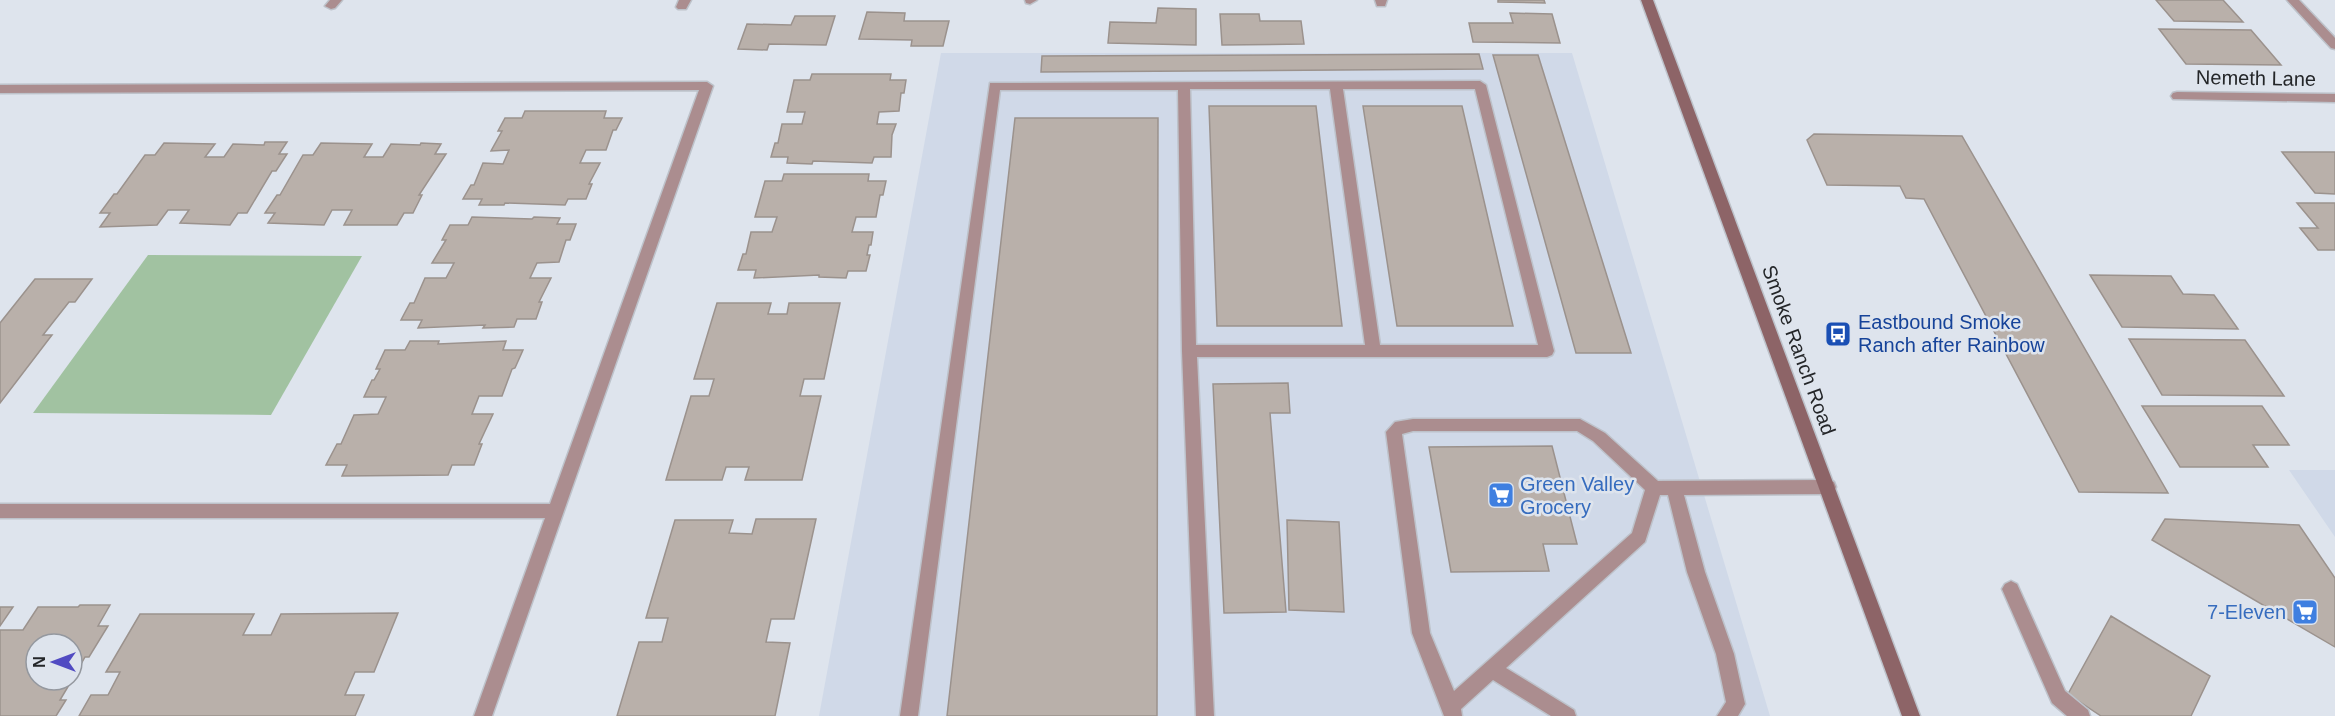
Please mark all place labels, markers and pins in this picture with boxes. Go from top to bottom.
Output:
place label: Eastbound Smoke Ranch after Rainbow [1858,311,2045,356]
bus stop icon: Eastbound Smoke Ranch after Rainbow [1823,319,1853,349]
place label: Green Valley Grocery [1520,473,1634,518]
supermarket icon: Green Valley Grocery [1486,480,1516,510]
supermarket icon: 7-Eleven [2290,597,2320,627]
place label: 7-Eleven [2207,601,2286,623]

